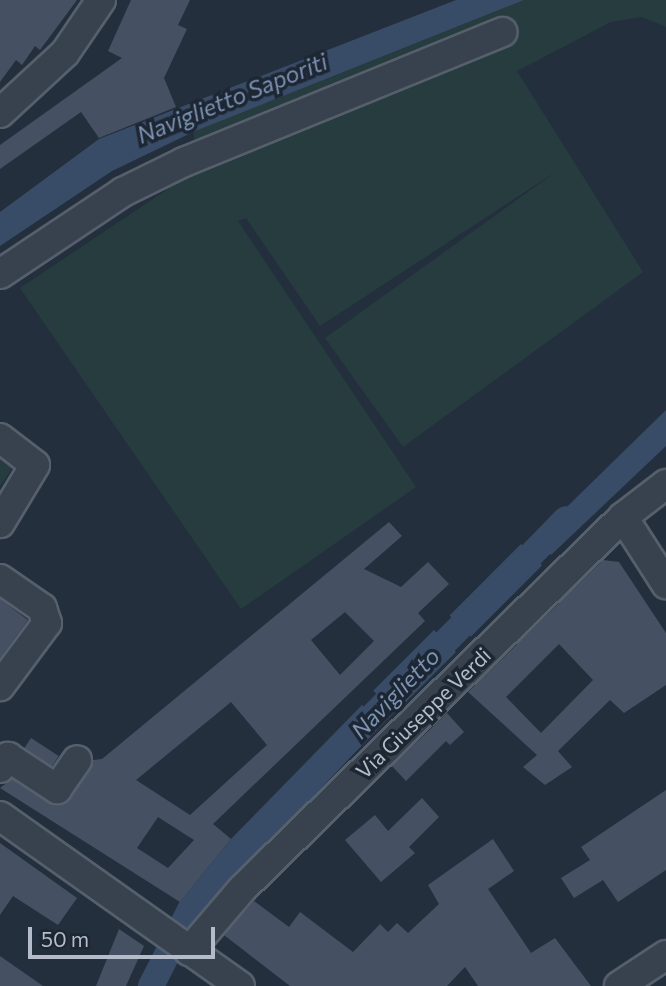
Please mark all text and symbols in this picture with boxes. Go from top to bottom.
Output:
water label: Naviglietto Saporiti [133,47,331,149]
water label: Naviglietto [345,642,445,744]
street label: Via Giuseppe Verdi [350,642,496,784]
scale bar [32,912,219,956]
text: 50 m [41,926,89,951]

